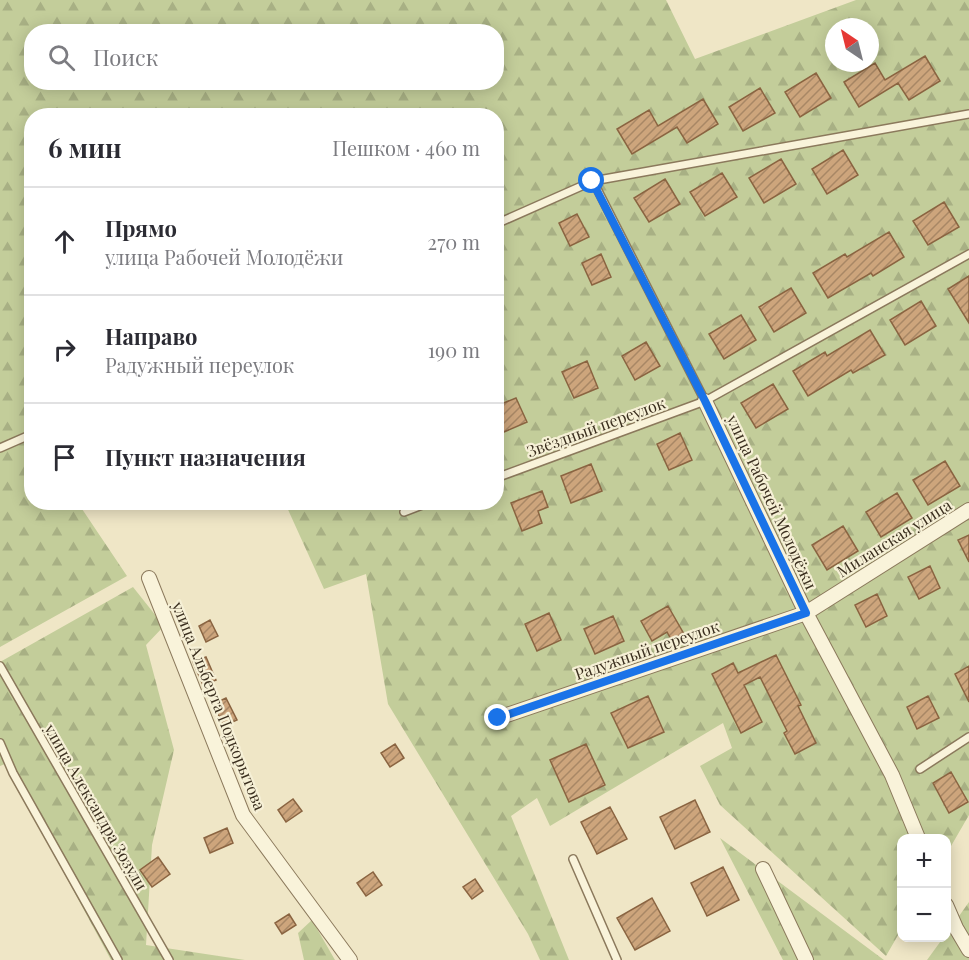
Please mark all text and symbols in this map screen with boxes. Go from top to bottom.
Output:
north arrow [825,18,879,72]
search box [24,24,504,90]
icon: search [45,41,78,74]
text: Поиск [93,42,158,72]
text: 6 мин [48,130,122,165]
text: Пешком · 460 m [332,134,480,161]
route start [578,167,604,193]
text: Прямо [105,213,177,243]
icon: ahead [48,225,81,258]
text: 270 m [428,228,480,255]
text: улица Рабочей Молодёжи [105,243,343,270]
text: Направо [105,321,198,351]
icon: right [48,333,81,366]
text: 190 m [428,336,480,363]
text: Радужный переулок [105,351,294,378]
street label: Звёздный переулок [524,392,668,461]
street label: улица Рабочей Молодёжи [722,410,822,593]
icon: arrive [48,441,81,474]
text: Пункт назначения [105,442,306,472]
street label: Миланская улица [832,494,955,581]
street label: улица Альберта Подкорытова [168,597,271,813]
street label: Радужный переулок [572,615,722,684]
route end [484,704,510,730]
street label: улица Александра Зозули [40,719,153,894]
map controls [897,834,951,942]
button: + [897,834,951,888]
button: − [897,888,951,942]

